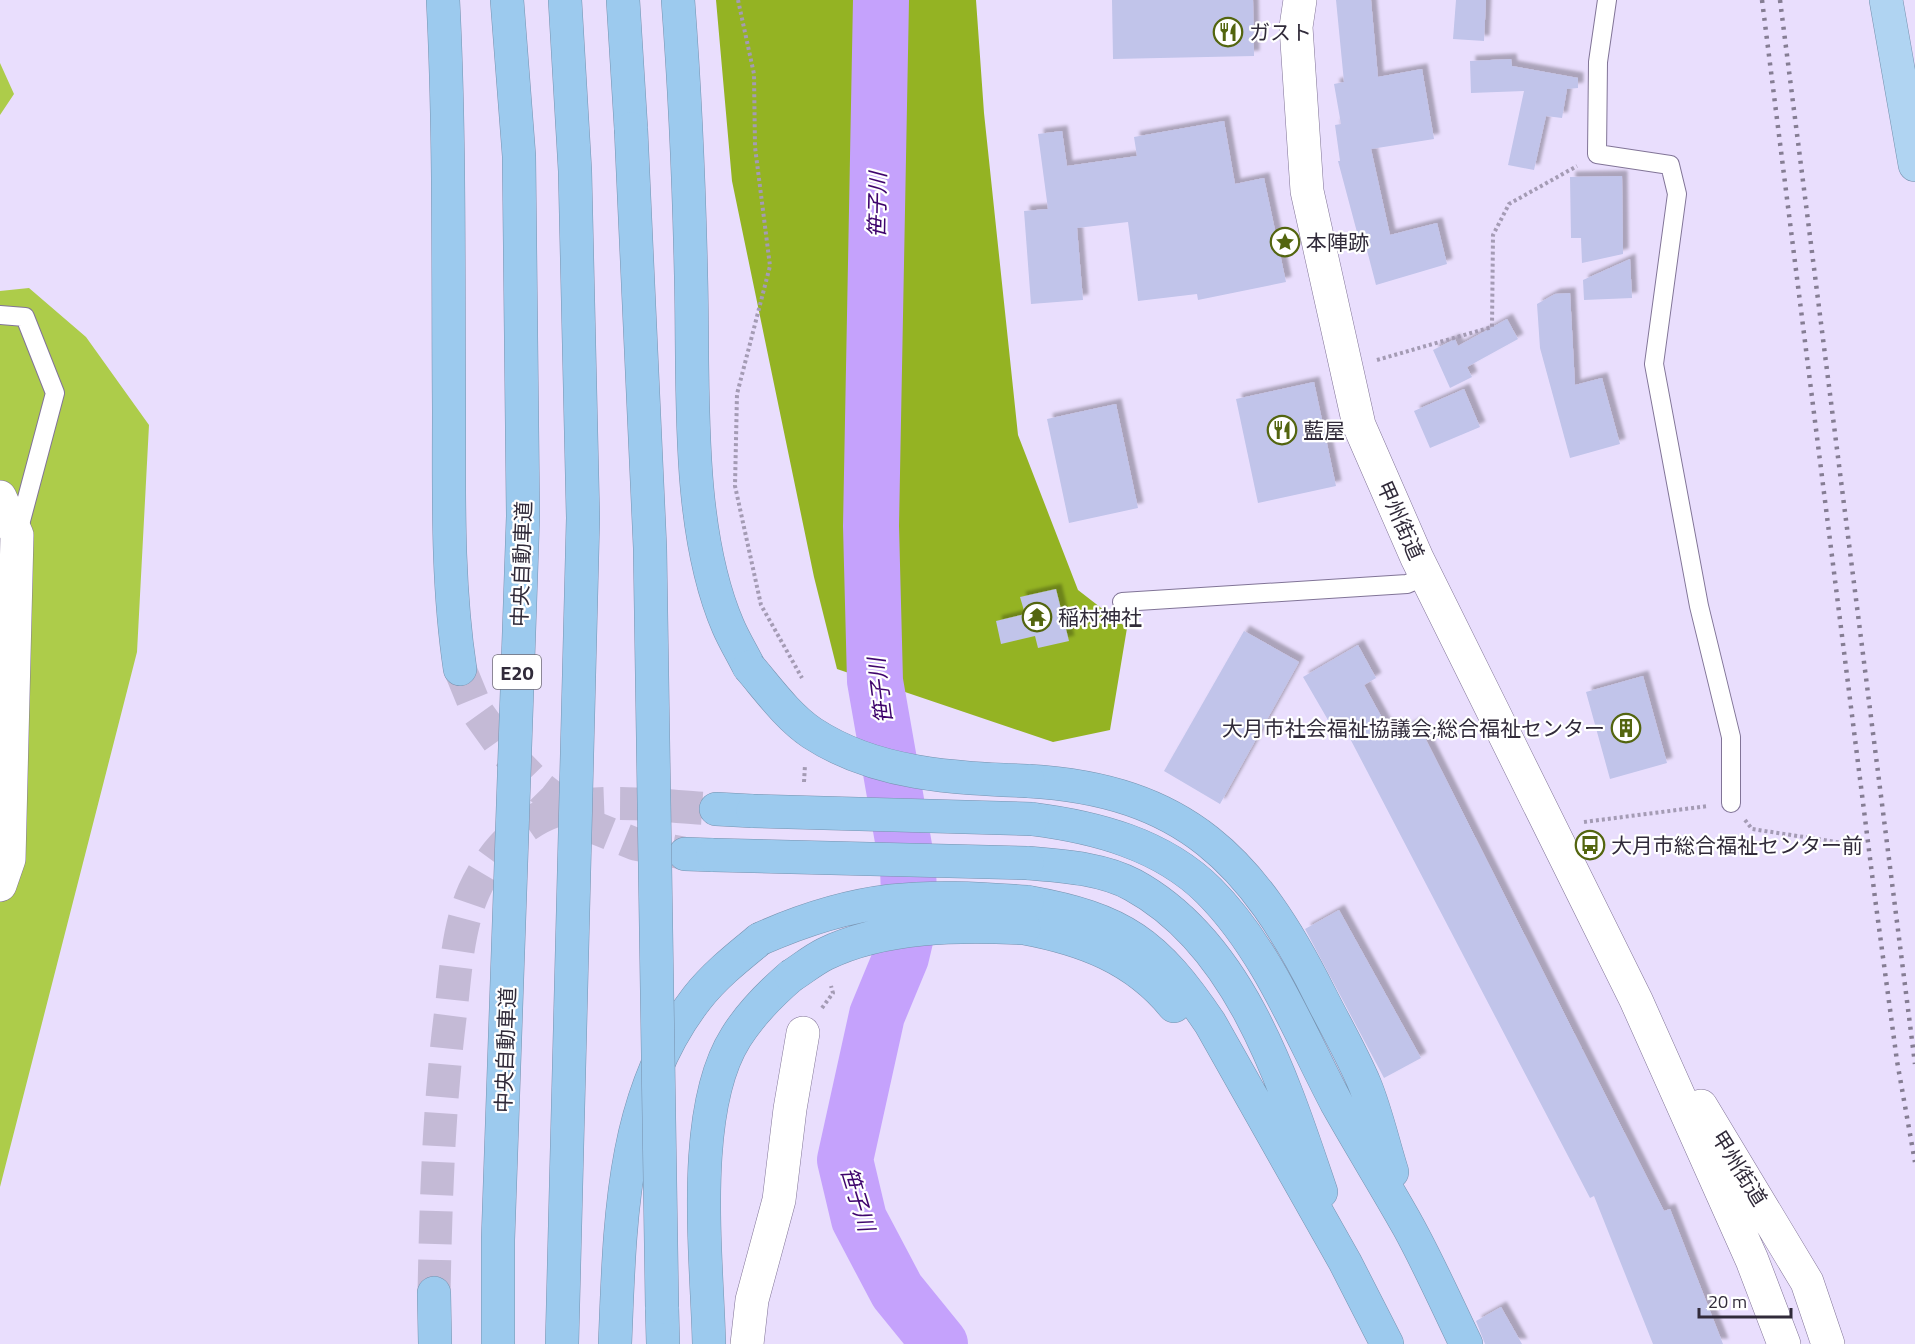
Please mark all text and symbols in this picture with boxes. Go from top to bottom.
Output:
restaurant icon: ガスト [1212,16,1244,48]
place label: ガスト [1249,16,1312,48]
water label: 笹子川 [859,170,895,238]
place icon: 本陣跡 [1269,226,1301,258]
place label: 本陣跡 [1306,226,1369,258]
restaurant icon: 藍屋 [1266,414,1298,446]
place label: 藍屋 [1303,414,1345,446]
street label: 甲州街道 [1369,475,1433,565]
street label: 中央自動車道 [503,500,539,628]
temple icon: 稲村神社 [1021,601,1053,633]
place label: 稲村神社 [1058,601,1142,633]
water label: 笹子川 [859,654,901,726]
road number: E20 [493,655,541,689]
place label: 大月市社会福祉協議会;総合福祉センター [1222,712,1605,744]
building icon: 大月市社会福祉協議会;総合福祉センター [1610,712,1642,744]
bus stop icon: 大月市総合福祉センター前 [1574,829,1606,861]
place label: 大月市総合福祉センター前 [1611,829,1863,861]
street label: 中央自動車道 [487,986,523,1114]
street label: 甲州街道 [1704,1124,1776,1212]
water label: 笹子川 [832,1162,884,1237]
scale bar [1699,1281,1790,1319]
text: 20 m [1708,1288,1747,1315]

